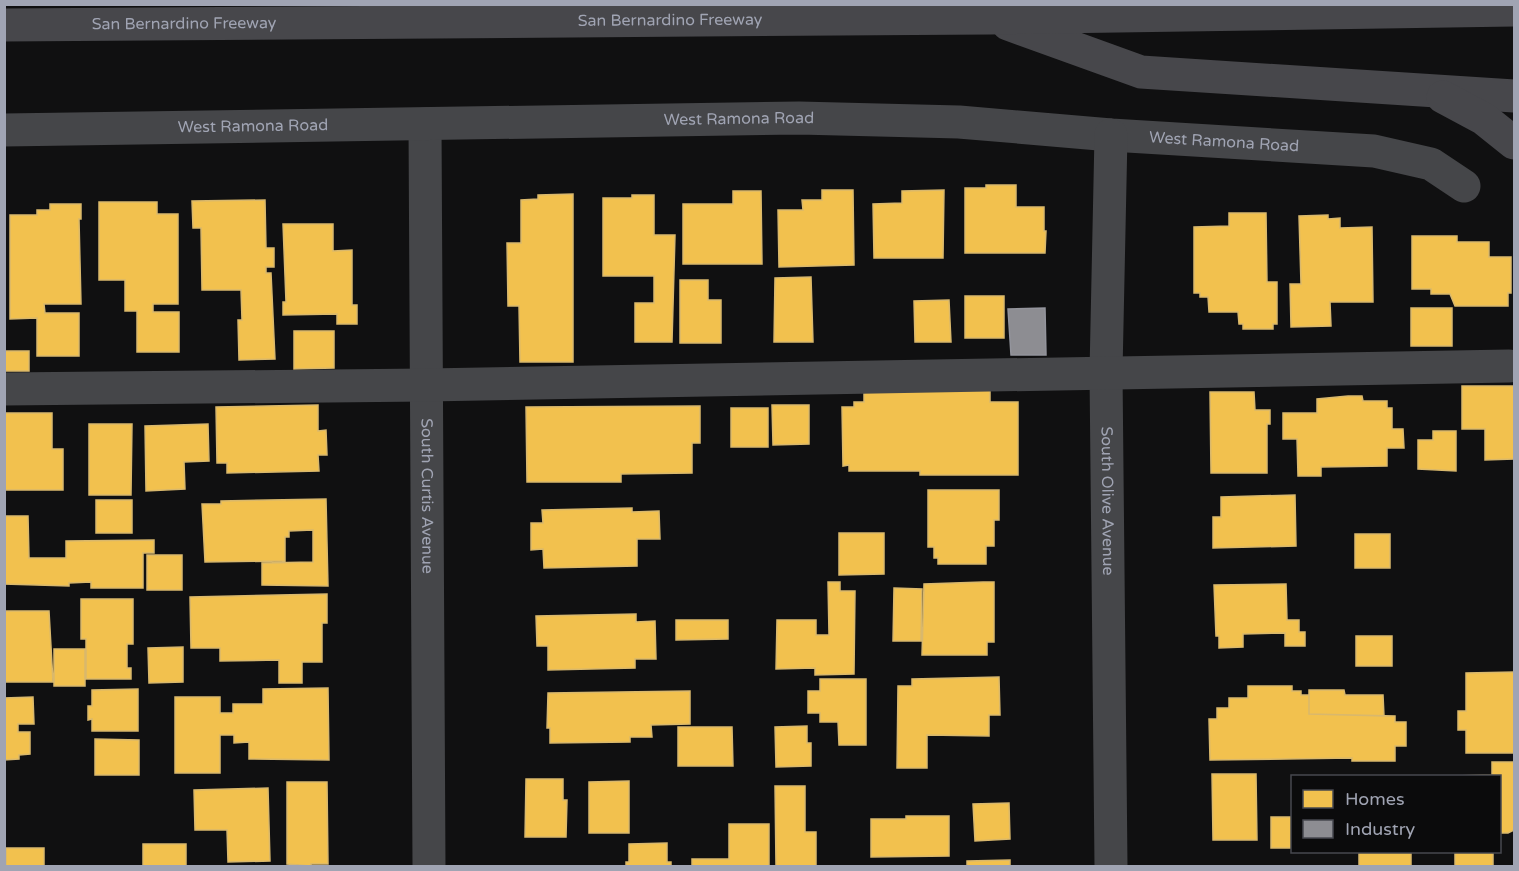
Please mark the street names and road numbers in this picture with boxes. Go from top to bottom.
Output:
street label: San Bernardino Freeway [578,10,763,31]
street label: San Bernardino Freeway [92,13,277,34]
street label: West Ramona Road [664,108,814,130]
street label: West Ramona Road [178,115,328,137]
street label: West Ramona Road [1148,127,1300,156]
street label: South Curtis Avenue [417,418,437,574]
street label: South Olive Avenue [1097,426,1118,576]

